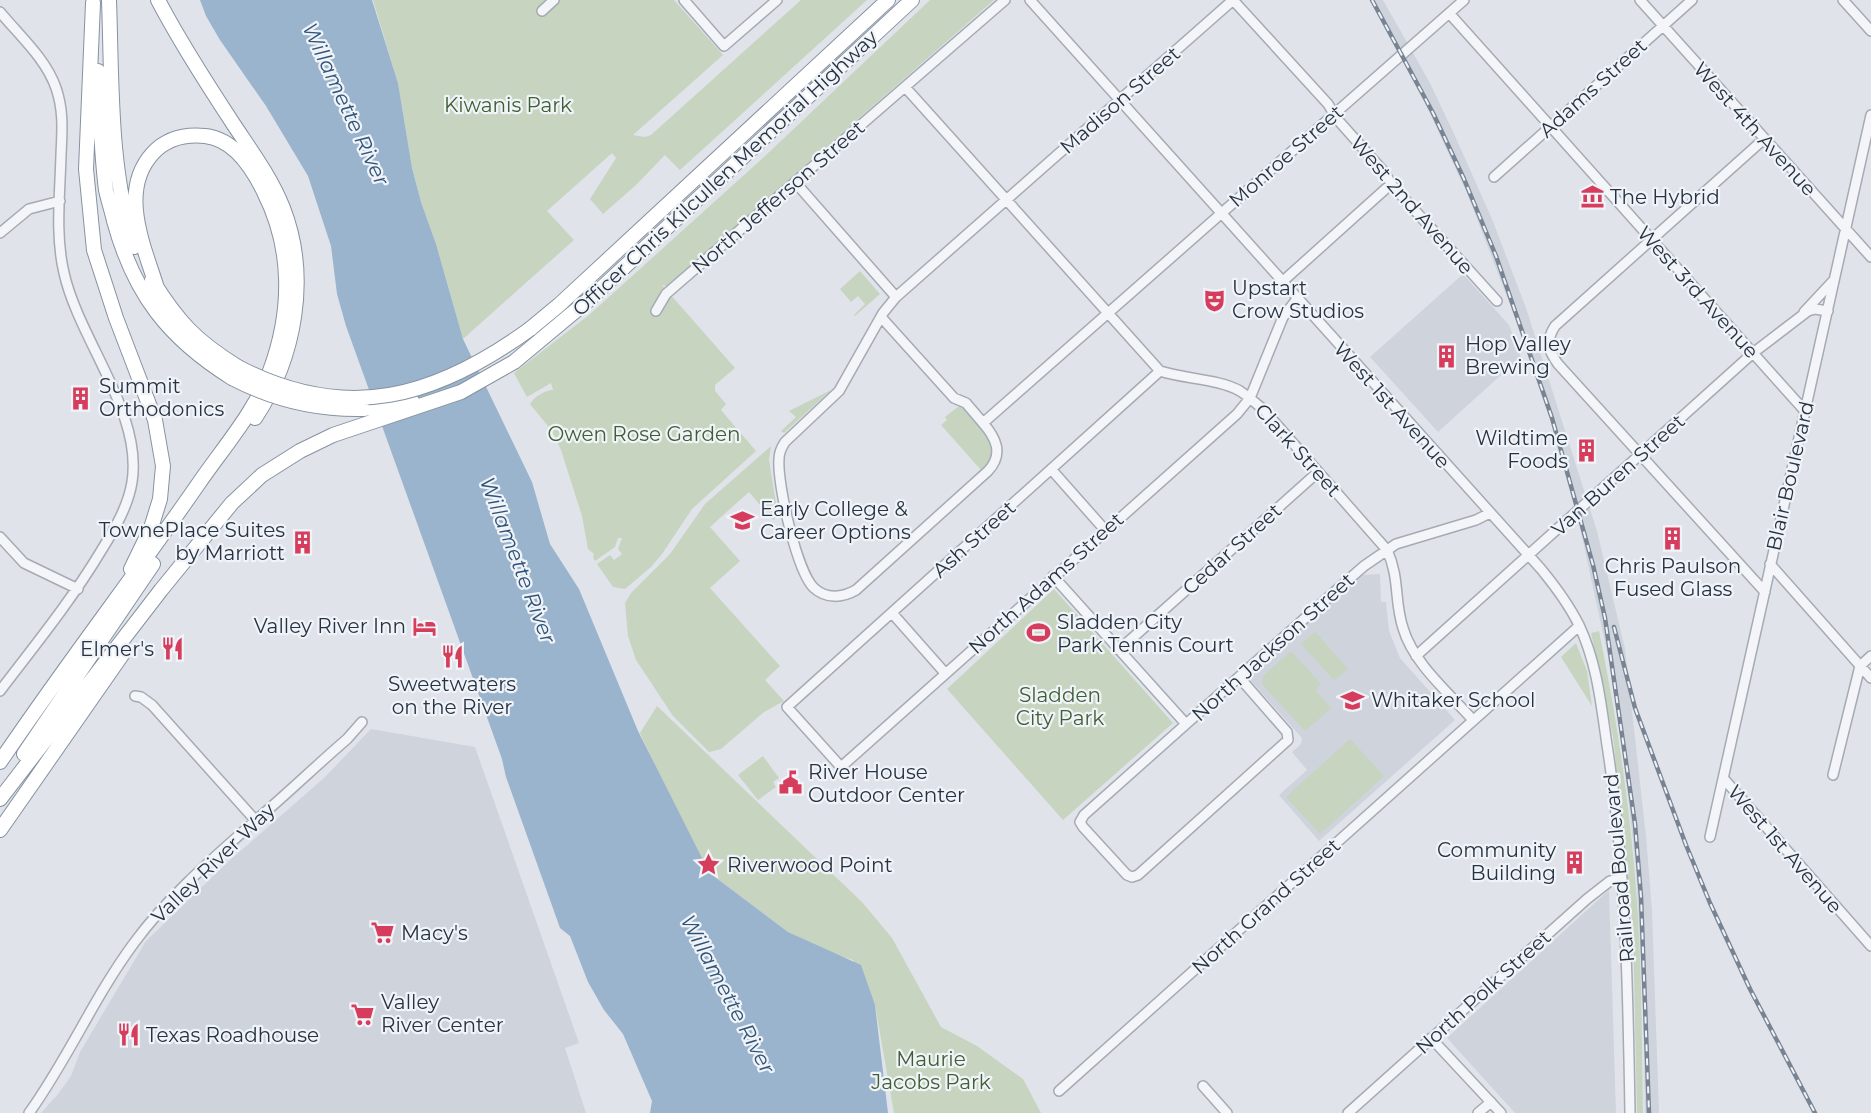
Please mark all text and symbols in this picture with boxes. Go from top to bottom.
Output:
water label: Willamette River [297,19,395,190]
street label: Officer Chris Kilcullen Memorial Highway [568,25,883,321]
street label: Adams Street [1534,33,1652,143]
street label: Madison Street [1055,41,1185,159]
street label: West 4th Avenue [1689,57,1821,201]
park label: Kiwanis Park [444,93,572,117]
street label: Monroe Street [1224,100,1348,212]
street label: North Jefferson Street [687,115,869,279]
street label: West 2nd Avenue [1345,131,1479,279]
museum icon: The Hybrid [1579,184,1605,210]
place label: The Hybrid [1610,185,1720,209]
street label: West 3rd Avenue [1632,221,1764,363]
place label: Upstart Crow Studios [1232,276,1364,323]
theatre icon: Upstart Crow Studios [1201,287,1227,313]
place label: Hop Valley Brewing [1465,332,1571,379]
street label: West 1st Avenue [1329,337,1455,473]
building icon: Hop Valley Brewing [1434,343,1460,369]
place label: Summit Orthodonics [99,374,225,421]
building icon: Summit Orthodonics [68,385,94,411]
street label: Clark Street [1250,399,1346,501]
street label: Blair Boulevard [1761,399,1819,553]
street label: Van Buren Street [1546,409,1690,541]
park label: Owen Rose Garden [547,422,741,446]
place label: Wildtime Foods [1475,426,1568,473]
building icon: Wildtime Foods [1573,437,1599,463]
water label: Willamette River [475,473,561,647]
street label: Ash Street [928,496,1020,582]
place label: Early College & Career Options [760,497,911,544]
street label: Cedar Street [1178,498,1286,600]
street label: North Adams Street [964,507,1128,659]
school or university icon: Early College & Career Options [729,508,755,534]
place label: TownePlace Suites by Marriott [99,518,285,565]
building icon: Chris Paulson Fused Glass [1660,525,1686,551]
building icon: TownePlace Suites by Marriott [290,529,316,555]
place label: Chris Paulson Fused Glass [1605,554,1741,601]
street label: North Jackson Street [1187,568,1359,726]
place label: Sladden City Park Tennis Court [1057,610,1234,657]
hotel icon: Valley River Inn [411,613,437,639]
place label: Valley River Inn [254,614,406,638]
sports icon: Sladden City Park Tennis Court [1026,620,1052,646]
restaurant icon: Elmer's [159,636,185,662]
place label: Elmer's [80,637,154,661]
restaurant icon: Sweetwaters on the River [439,643,465,669]
place label: Sweetwaters on the River [388,672,516,719]
park label: Sladden City Park [1016,683,1104,730]
school or university icon: Whitaker School [1340,687,1366,713]
place label: Whitaker School [1371,688,1535,712]
place label: River House Outdoor Center [808,760,965,807]
public building icon: River House Outdoor Center [777,770,803,796]
street label: Railroad Boulevard [1599,772,1639,964]
street label: West 1st Avenue [1723,780,1847,918]
street label: Valley River Way [146,798,280,928]
street label: North Grand Street [1187,833,1345,979]
place label: Community Building [1437,838,1556,885]
building icon: Community Building [1561,849,1587,875]
place icon: Riverwood Point [696,852,722,878]
place label: Riverwood Point [727,853,893,877]
water label: Willamette River [676,910,781,1078]
supermarket icon: Macy's [370,920,396,946]
place label: Macy's [401,921,468,945]
street label: North Polk Street [1410,925,1556,1059]
place label: Valley River Center [381,990,504,1037]
supermarket icon: Valley River Center [350,1001,376,1027]
restaurant icon: Texas Roadhouse [115,1022,141,1048]
place label: Texas Roadhouse [146,1023,319,1047]
park label: Maurie Jacobs Park [870,1047,991,1094]

